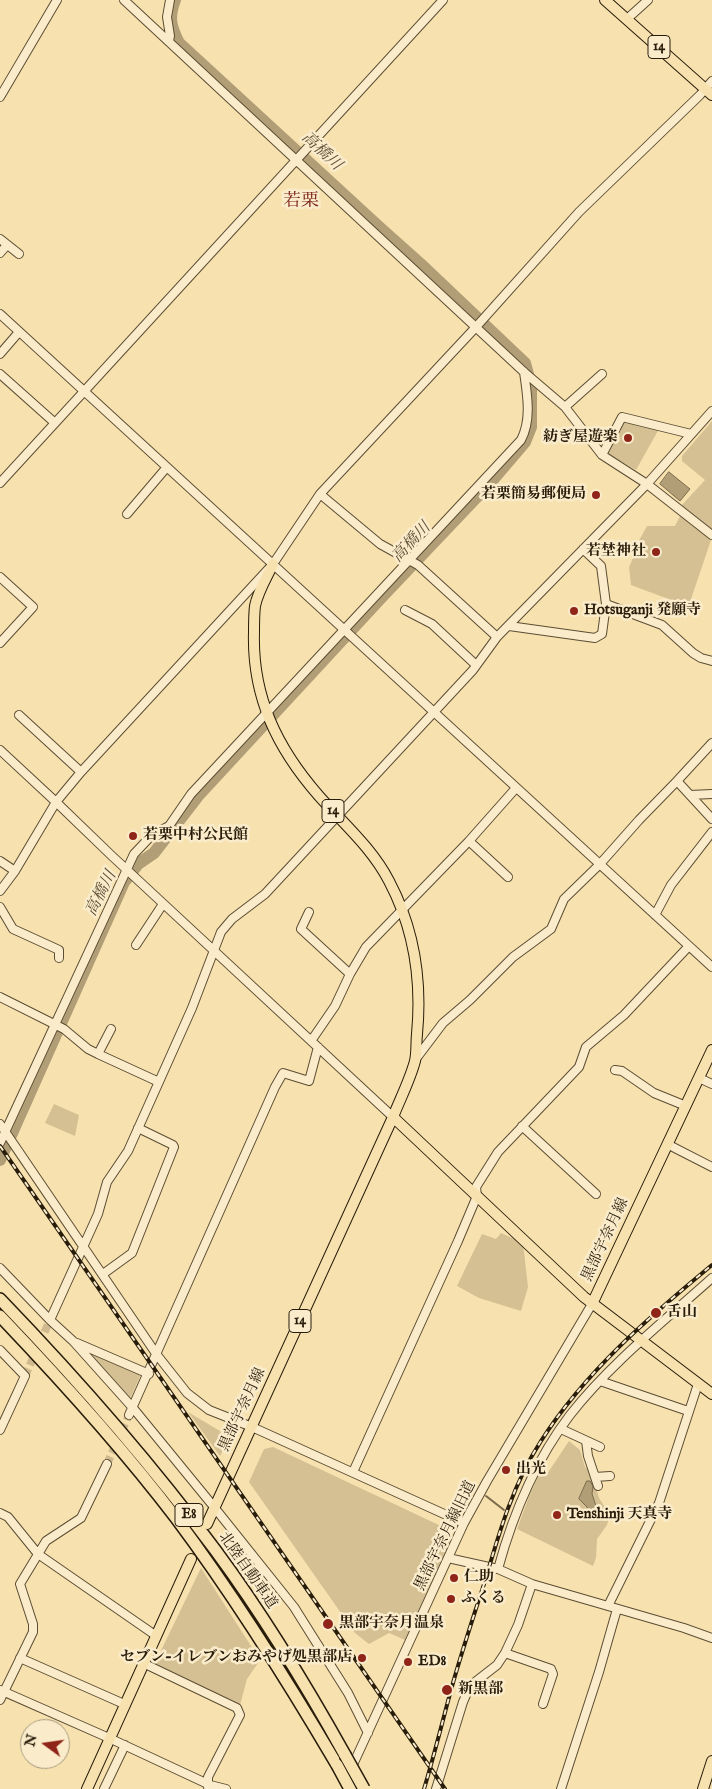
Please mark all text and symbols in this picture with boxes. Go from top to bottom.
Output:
road number: 14 [648,36,670,58]
water label: 高橋川 [297,129,345,175]
district label: 若栗 [283,191,319,213]
place label: 紡ぎ屋遊楽 [543,429,618,447]
marker: 紡ぎ屋遊楽 [622,432,634,444]
place label: 若栗簡易郵便局 [481,486,586,504]
marker: 若栗簡易郵便局 [590,489,602,501]
water label: 高橋川 [389,519,435,567]
place label: 若埜神社 [586,543,646,561]
marker: 若埜神社 [650,546,662,558]
place label: Hotsuganji 発願寺 [584,602,701,620]
marker: Hotsuganji 発願寺 [568,605,580,617]
road number: 14 [322,799,344,822]
place label: 若栗中村公民館 [143,827,248,845]
marker: 若栗中村公民館 [127,830,139,842]
water label: 高橋川 [83,868,121,920]
street label: 黒部宇奈月線 [579,1195,633,1285]
place label: 舌山 [667,1304,697,1322]
marker: 舌山 [649,1306,663,1320]
road number: 14 [289,1310,311,1332]
street label: 黒部宇奈月線 [216,1365,270,1455]
place label: 出光 [516,1461,546,1479]
marker: 出光 [500,1464,512,1476]
street label: 黒部宇奈月線旧道 [412,1478,480,1594]
road number: E8 [175,1504,203,1526]
place label: Tenshinji 天真寺 [567,1506,673,1524]
marker: Tenshinji 天真寺 [551,1509,563,1521]
street label: 北陸自動車道 [214,1529,280,1613]
place label: 仁助 [464,1569,494,1587]
marker: 仁助 [448,1572,460,1584]
place label: ふくる [461,1590,506,1608]
marker: ふくる [445,1593,457,1605]
place label: 黒部宇奈月温泉 [339,1615,444,1633]
marker: 黒部宇奈月温泉 [321,1617,335,1631]
place label: セブン-イレブンおみやげ処黒部店 [120,1649,352,1667]
marker: セブン-イレブンおみやげ処黒部店 [356,1652,368,1664]
place label: ED8 [418,1653,446,1671]
marker: ED8 [402,1656,414,1668]
place label: 新黒部 [458,1681,503,1699]
marker: 新黒部 [440,1683,454,1697]
north arrow [20,1719,70,1769]
text: N [21,1733,42,1749]

